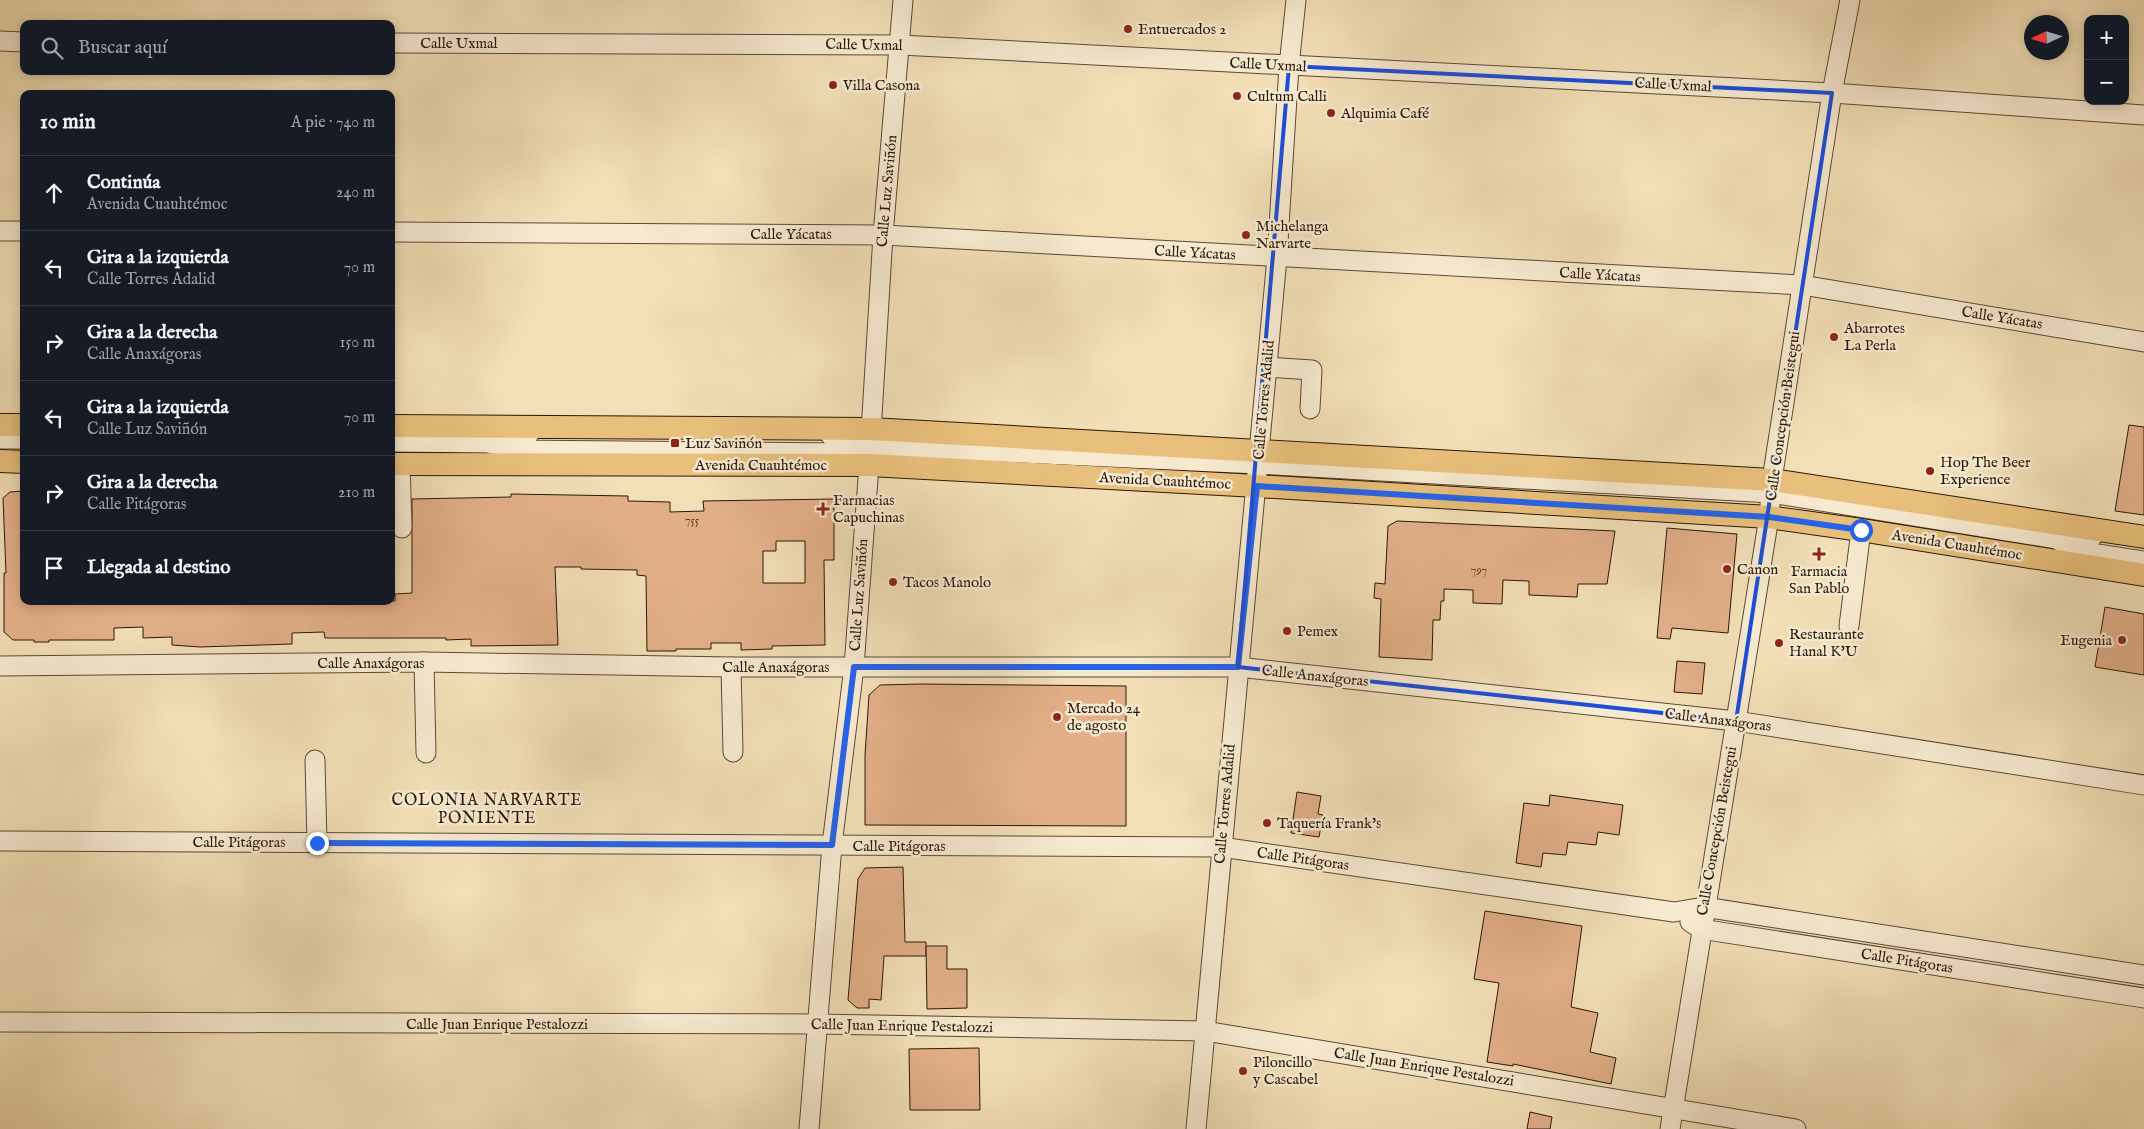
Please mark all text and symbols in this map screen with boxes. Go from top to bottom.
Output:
north arrow [2024,15,2069,60]
map controls [2084,15,2129,105]
button: + [2084,15,2129,60]
search box [20,20,395,75]
place label: Entuercados 2 [1138,20,1226,39]
marker: Entuercados 2 [1122,23,1134,35]
icon: search [38,34,66,62]
street label: Calle Uxmal [420,34,499,53]
street label: Calle Uxmal [825,35,904,55]
text: Buscar aquí [78,36,167,60]
street label: Calle Uxmal [1229,53,1308,77]
button: − [2084,60,2129,105]
street label: Calle Uxmal [1634,73,1713,97]
place label: Villa Casona [842,76,920,95]
marker: Villa Casona [827,79,839,91]
place label: Cultum Calli [1247,87,1327,106]
marker: Cultum Calli [1231,90,1243,102]
place label: Alquimia Café [1340,104,1429,123]
marker: Alquimia Café [1325,107,1337,119]
text: 10 min [40,109,96,136]
text: A pie · 740 m [291,113,375,133]
street label: Calle Luz Saviñón [873,134,901,248]
text: Continúa [87,171,161,195]
icon: ahead [40,179,68,207]
text: 240 m [336,183,375,203]
text: Avenida Cuauhtémoc [87,195,228,215]
place label: Michelanga Narvarte [1256,217,1329,253]
street label: Calle Yácatas [750,225,832,244]
marker: Michelanga Narvarte [1240,229,1252,241]
street label: Calle Yácatas [1154,241,1236,265]
text: Gira a la izquierda [87,246,229,270]
icon: left [40,254,68,282]
text: 70 m [344,258,375,278]
street label: Calle Yácatas [1559,263,1641,287]
text: Calle Torres Adalid [87,270,215,290]
street label: Calle Yácatas [1960,302,2044,334]
place label: Abarrotes La Perla [1843,319,1905,355]
text: Gira a la derecha [87,321,217,345]
icon: right [40,329,68,357]
street label: Calle Concepción Beistegui [1762,330,1804,502]
marker: Abarrotes La Perla [1828,331,1840,343]
text: 150 m [340,333,375,353]
street label: Calle Torres Adalid [1249,338,1279,461]
text: Calle Anaxágoras [87,345,201,365]
text: Gira a la izquierda [87,396,229,420]
icon: left [40,404,68,432]
text: 70 m [344,408,375,428]
text: Calle Luz Saviñón [87,420,207,440]
place label: Luz Saviñón [685,434,762,453]
marker: Luz Saviñón [669,437,681,449]
place label: Hop The Beer Experience [1940,453,2031,489]
street label: Avenida Cuauhtémoc [694,456,827,475]
marker: Hop The Beer Experience [1924,465,1936,477]
street label: Avenida Cuauhtémoc [1098,468,1231,494]
text: Gira a la derecha [87,471,217,495]
icon: right [40,479,68,507]
text: 210 m [338,483,375,503]
place label: Farmacias Capuchinas [833,491,904,527]
text: Calle Pitágoras [87,495,186,515]
marker: Farmacias Capuchinas [817,503,829,515]
house number: 755 [685,513,700,528]
route start [1850,519,1873,542]
street label: Avenida Cuauhtémoc [1889,525,2024,565]
street label: Calle Luz Saviñón [846,538,872,652]
marker: Farmacia San Pablo [1813,548,1825,560]
icon: arrive [40,554,68,582]
text: Llegada al destino [87,556,230,580]
place label: Canon [1737,560,1778,579]
place label: Farmacia San Pablo [1789,562,1849,598]
house number: 797 [1471,563,1487,578]
marker: Canon [1721,563,1733,575]
place label: Tacos Manolo [903,573,991,592]
marker: Tacos Manolo [887,576,899,588]
place label: Pemex [1297,622,1339,641]
marker: Pemex [1281,625,1293,637]
place label: Restaurante Hanal K'U [1789,625,1864,661]
place label: Eugenia [2060,631,2113,650]
marker: Eugenia [2116,634,2128,646]
marker: Restaurante Hanal K'U [1773,637,1785,649]
street label: Calle Anaxágoras [317,654,425,673]
street label: Calle Anaxágoras [722,658,830,677]
street label: Calle Anaxágoras [1261,661,1369,691]
place label: Mercado 24 de agosto [1067,699,1141,735]
street label: Calle Anaxágoras [1664,704,1772,736]
marker: Mercado 24 de agosto [1051,711,1063,723]
street label: Calle Torres Adalid [1210,742,1240,865]
street label: Calle Concepción Beistegui [1693,745,1741,917]
district label: COLONIA NARVARTE PONIENTE [392,791,582,829]
place label: Taquería Frank's [1277,814,1381,833]
marker: Taquería Frank's [1261,817,1273,829]
route end [306,832,329,855]
street label: Calle Pitágoras [192,833,286,852]
street label: Calle Pitágoras [852,837,946,856]
street label: Calle Pitágoras [1256,843,1350,875]
street label: Calle Pitágoras [1860,944,1954,978]
street label: Calle Juan Enrique Pestalozzi [406,1015,588,1034]
street label: Calle Juan Enrique Pestalozzi [811,1015,993,1037]
street label: Calle Juan Enrique Pestalozzi [1333,1043,1515,1091]
place label: Piloncillo y Cascabel [1252,1053,1319,1089]
marker: Piloncillo y Cascabel [1237,1065,1249,1077]

